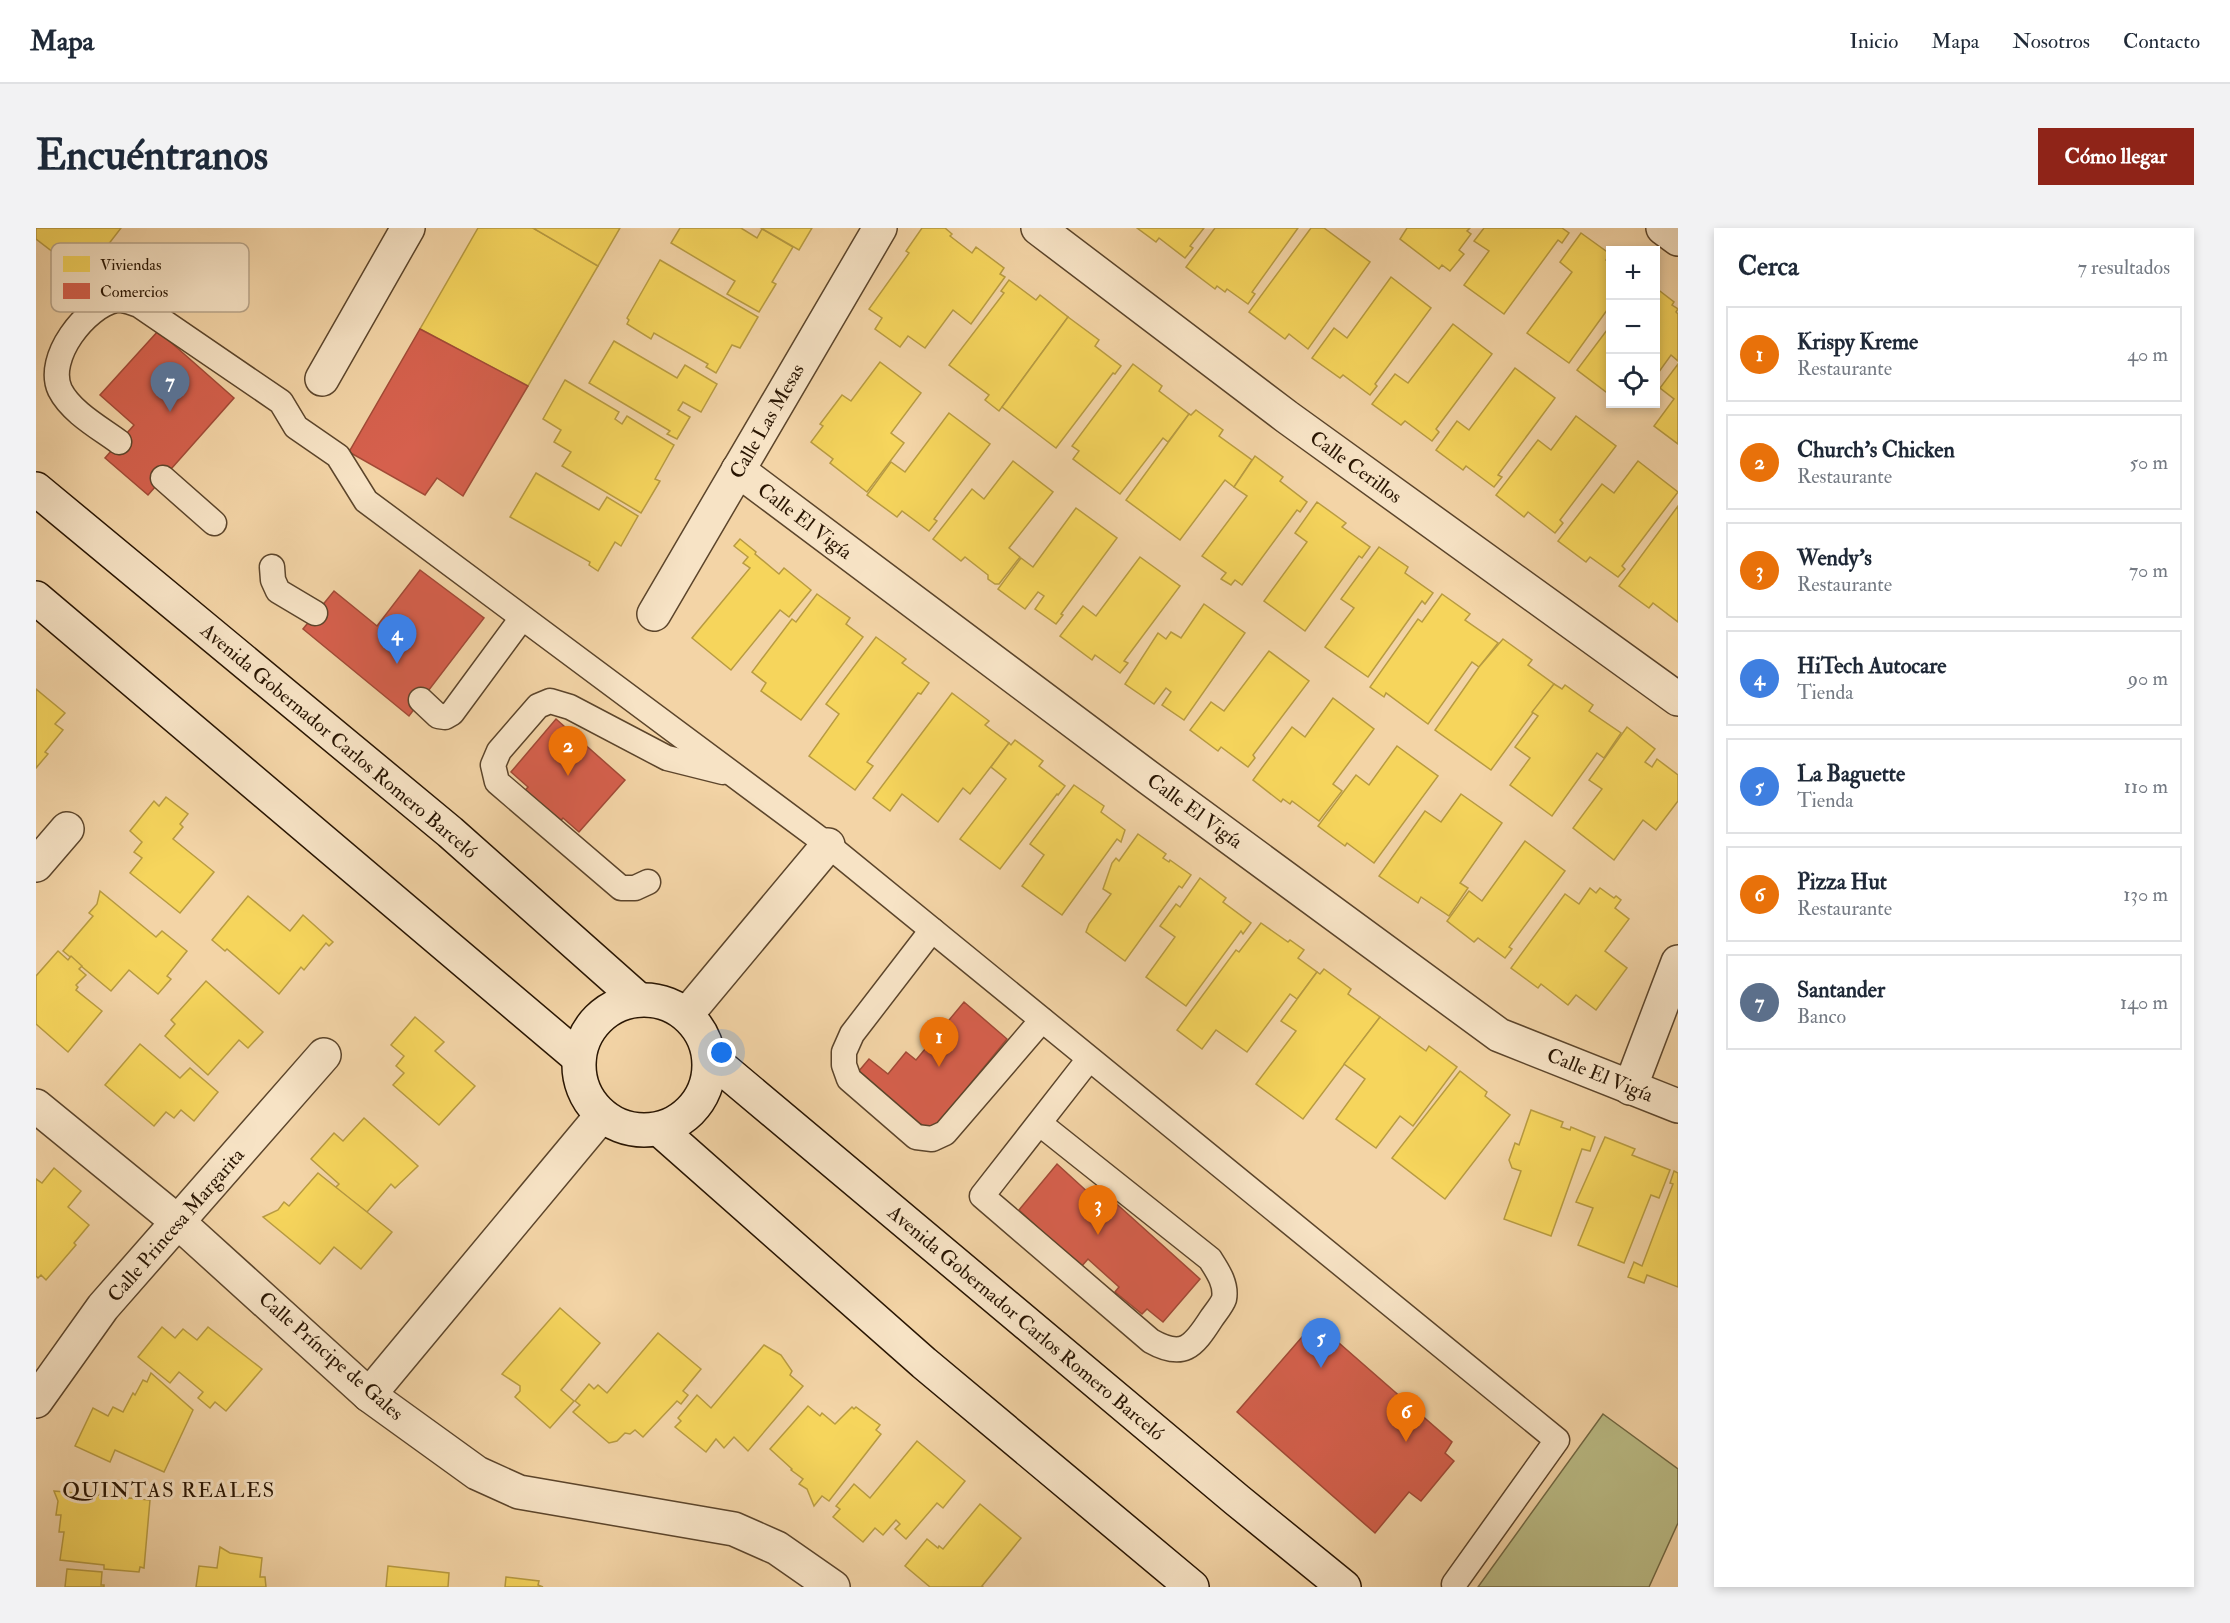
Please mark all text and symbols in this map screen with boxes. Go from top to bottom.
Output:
text: Mapa [30,24,94,59]
text: Inicio [1849,28,1898,55]
text: Mapa [1931,28,1979,55]
text: Nosotros [2012,28,2090,55]
text: Contacto [2123,28,2200,55]
button: Cómo llegar [2038,128,2194,185]
text: Encuéntranos [36,130,268,182]
legend [51,243,249,312]
map controls [1606,246,1660,408]
button: + [1606,246,1660,300]
text: Cerca [1738,251,1799,283]
text: Viviendas [100,255,161,275]
text: 7 resultados [2078,255,2170,280]
text: Comercios [100,282,168,302]
button: − [1606,300,1660,354]
text: Krispy Kreme [1797,328,1918,356]
text: 1 [1756,342,1763,367]
text: 40 m [2127,342,2168,367]
button: locate [1606,354,1660,408]
text: Restaurante [1797,356,1892,381]
street label: Calle Las Mesas [724,359,810,483]
pin: 7 [150,362,190,412]
street label: Calle Cerillos [1305,425,1407,509]
text: Church's Chicken [1797,436,1955,464]
text: 2 [1754,450,1765,475]
text: 50 m [2129,450,2168,475]
text: Restaurante [1797,464,1892,489]
street label: Calle El Vigía [753,477,858,565]
text: Wendy's [1797,544,1872,572]
text: 3 [1756,558,1763,583]
text: 70 m [2129,558,2168,583]
text: Restaurante [1797,572,1892,597]
pin: 4 [378,614,416,664]
street label: Avenida Gobernador Carlos Romero Barceló [195,617,482,864]
text: HiTech Autocare [1797,652,1947,680]
text: 4 [1754,666,1765,691]
text: 90 m [2128,666,2168,691]
text: Tienda [1797,680,1854,705]
pin: 2 [548,726,588,776]
text: La Baguette [1797,760,1905,788]
street label: Calle El Vigía [1142,768,1248,854]
text: 5 [1755,774,1764,799]
text: 110 m [2124,774,2168,799]
text: Tienda [1797,788,1854,813]
text: Pizza Hut [1797,868,1887,896]
text: 6 [1754,882,1765,907]
text: 130 m [2123,882,2168,907]
text: Restaurante [1797,896,1892,921]
text: Santander [1797,976,1885,1004]
text: 7 [1755,990,1764,1015]
text: 140 m [2120,990,2168,1015]
text: Banco [1797,1004,1846,1029]
pin: 1 [920,1018,958,1067]
your location [707,1038,736,1067]
street label: Calle El Vigía [1543,1042,1657,1108]
street label: Calle Princesa Margarita [102,1142,250,1307]
pin: 3 [1078,1186,1118,1235]
street label: Avenida Gobernador Carlos Romero Barceló [882,1199,1169,1446]
street label: Calle Príncipe de Gales [253,1286,409,1427]
pin: 5 [1302,1318,1340,1368]
pin: 6 [1386,1392,1426,1442]
district label: QUINTAS REALES [62,1477,276,1504]

